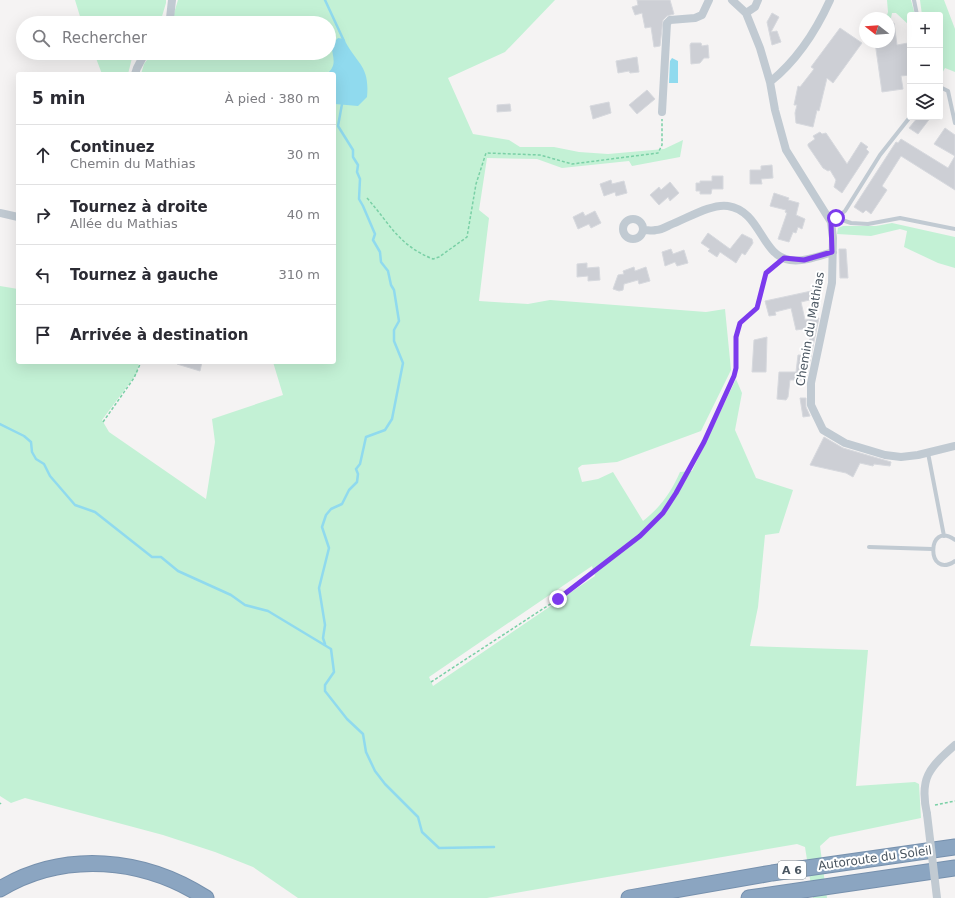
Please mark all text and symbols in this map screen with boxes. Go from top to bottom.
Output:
north arrow [859,12,895,48]
map controls [907,12,943,120]
button: + [907,12,943,48]
search box [16,16,336,60]
icon: search [30,27,52,49]
text: Rechercher [62,29,147,47]
button: − [907,48,943,84]
button: layers [907,84,943,120]
text: 5 min [32,88,85,108]
text: À pied · 380 m [225,91,320,106]
text: Continuez [70,138,155,156]
icon: ahead [32,144,54,166]
text: 30 m [287,147,320,162]
text: Chemin du Mathias [70,156,195,171]
text: Tournez à droite [70,198,208,216]
icon: right [32,204,54,226]
text: 40 m [287,207,320,222]
route start [827,209,845,227]
text: Allée du Mathias [70,216,178,231]
icon: left [32,264,54,286]
text: Tournez à gauche [70,266,218,284]
text: 310 m [278,267,320,282]
street label: Chemin du Mathias [793,271,827,387]
icon: arrive [32,324,54,346]
text: Arrivée à destination [70,326,248,344]
route end [549,590,567,608]
street label: Autoroute du Soleil [817,843,933,873]
road number: A 6 [778,861,806,879]

